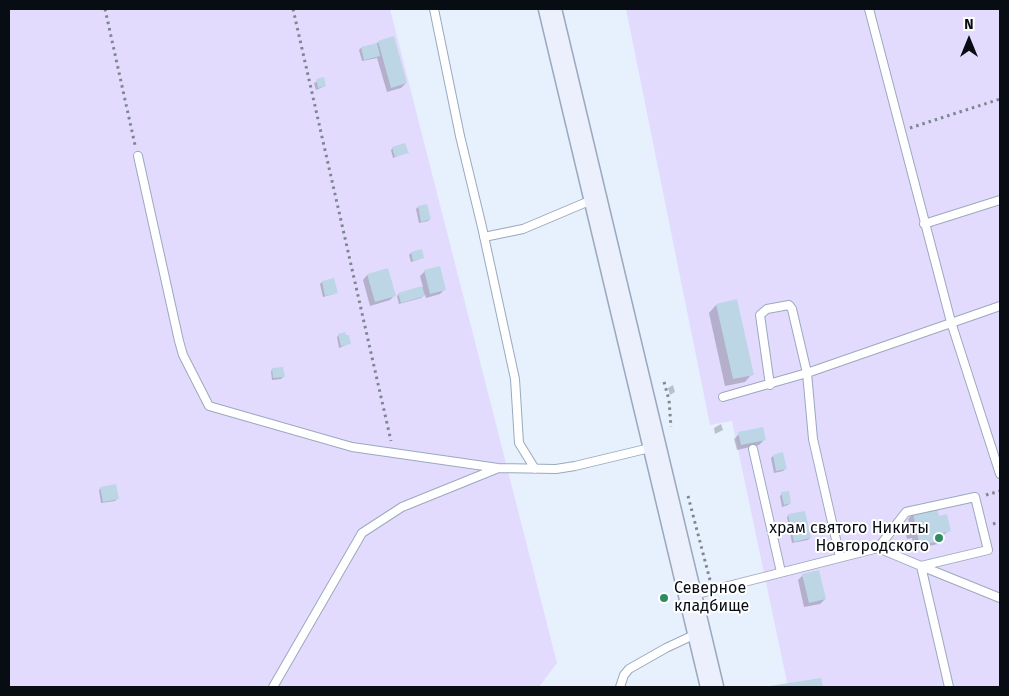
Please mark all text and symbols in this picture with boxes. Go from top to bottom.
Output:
north arrow [944,15,994,65]
text: N [964,16,974,33]
place label: храм святого Никиты Новгородского [769,519,929,557]
marker: храм святого Никиты Новгородского [933,532,945,544]
place label: Северное кладбище [674,579,749,617]
marker: Северное кладбище [658,592,670,604]

